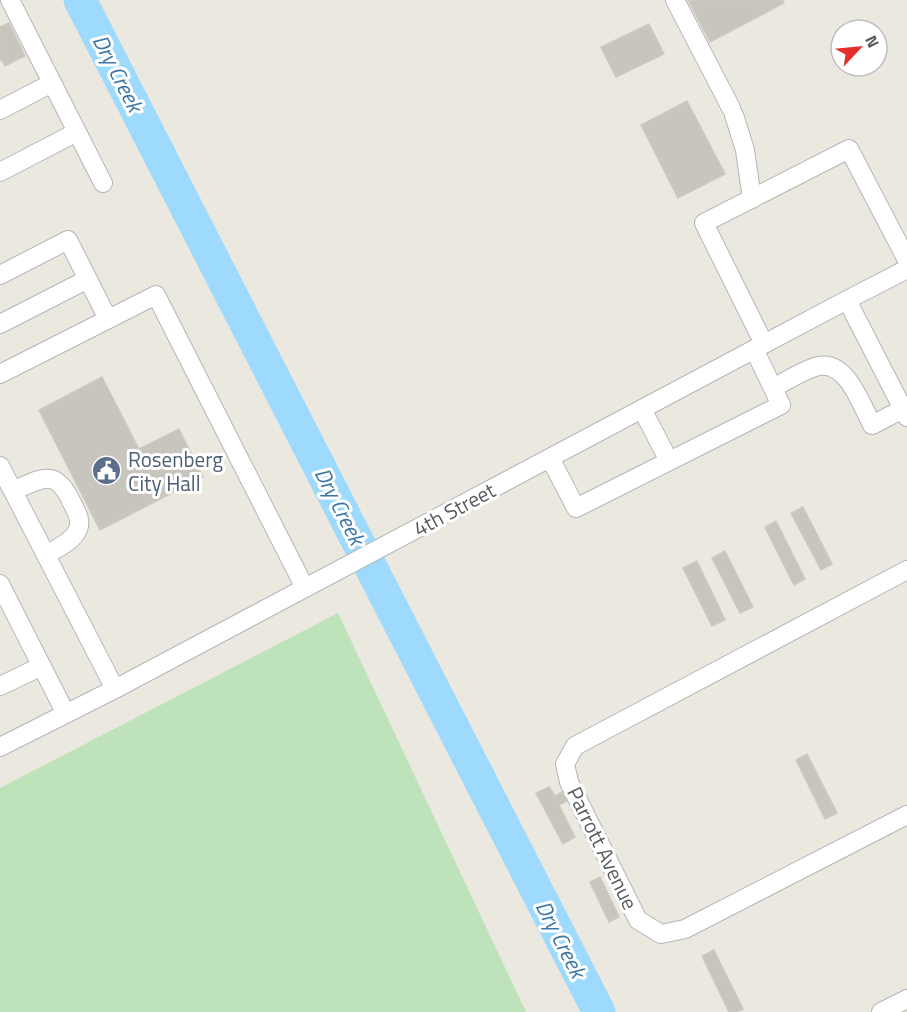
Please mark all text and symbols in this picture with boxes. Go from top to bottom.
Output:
north arrow [829,18,889,78]
water label: Dry Creek [84,28,153,120]
text: N [859,31,886,52]
place label: Rosenberg City Hall [128,443,223,499]
public building icon: Rosenberg City Hall [91,455,123,487]
water label: Dry Creek [306,461,375,553]
street label: 4th Street [407,474,501,544]
street label: Parrott Avenue [559,781,647,915]
water label: Dry Creek [527,894,596,986]

